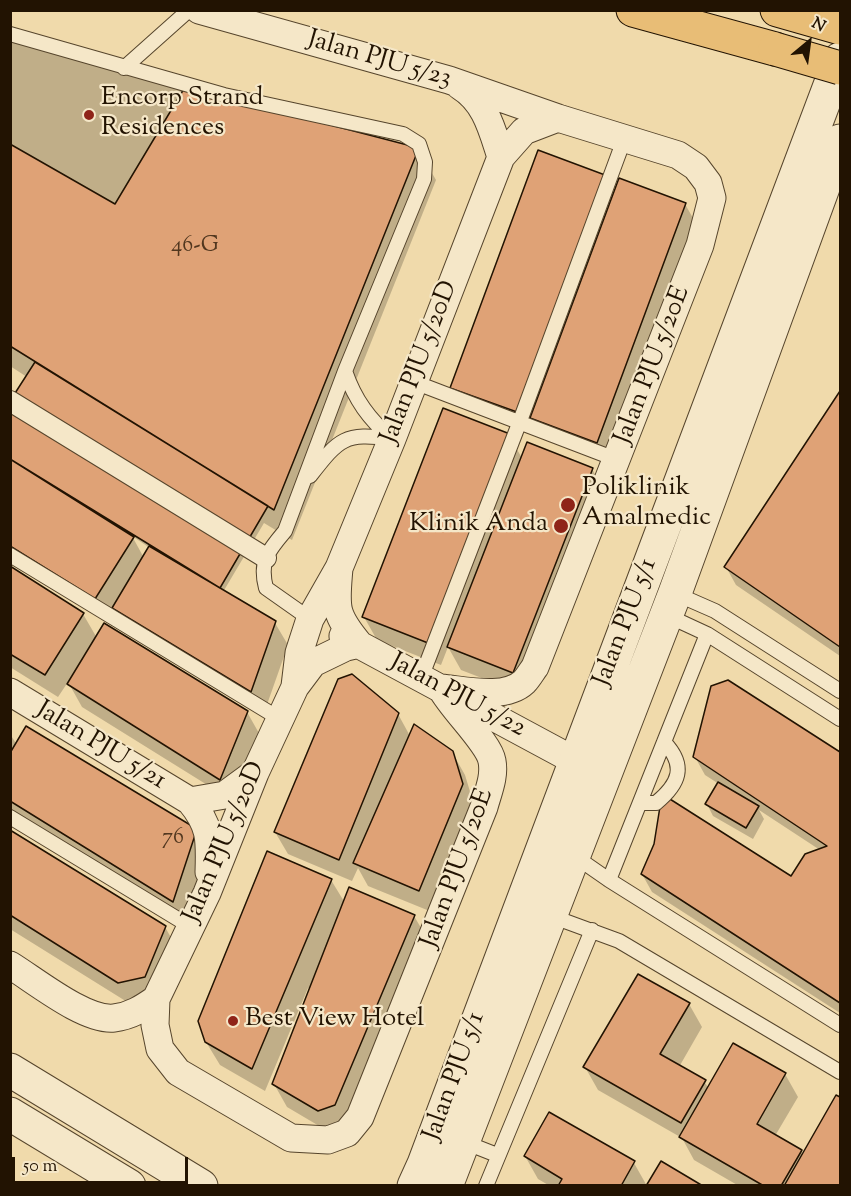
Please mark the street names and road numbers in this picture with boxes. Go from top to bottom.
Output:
street label: Jalan PJU 5/23 [303,26,455,96]
street label: Jalan PJU 5/20D [376,277,466,449]
street label: Jalan PJU 5/20E [609,282,699,450]
street label: Jalan PJU 5/1 [588,555,666,691]
street label: Jalan PJU 5/22 [384,648,530,746]
street label: Jalan PJU 5/21 [29,696,171,798]
street label: Jalan PJU 5/20D [178,758,274,928]
street label: Jalan PJU 5/20E [416,785,502,953]
street label: Jalan PJU 5/1 [418,1008,494,1146]

